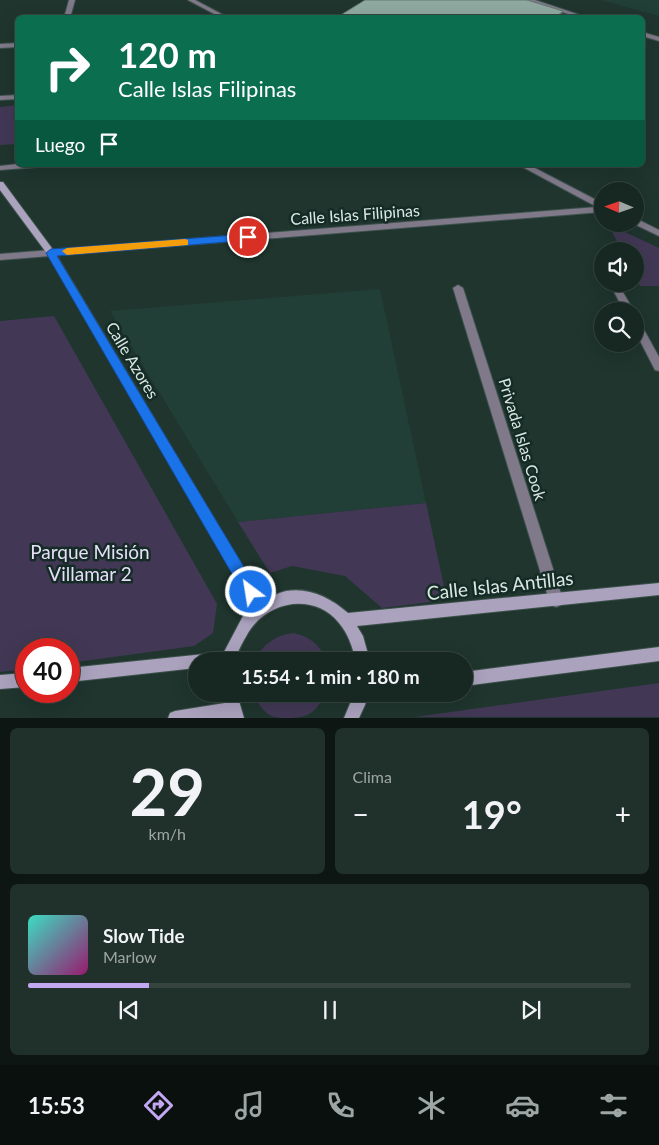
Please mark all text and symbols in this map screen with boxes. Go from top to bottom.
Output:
text: 120 m [118,33,217,75]
icon: right [35,35,100,100]
text: Calle Islas Filipinas [118,75,296,102]
icon: arrive [95,130,123,158]
text: Luego [35,133,85,156]
north arrow [594,182,644,232]
map controls [594,182,644,352]
street label: Calle Islas Filipinas [290,200,420,228]
pin [227,216,269,258]
icon: arrive [234,223,262,251]
button: sound [594,242,644,292]
button: search [594,302,644,352]
street label: Calle Azores [103,318,163,402]
street label: Privada Islas Cook [495,376,551,503]
park label: Parque Misión Villamar 2 [30,540,150,585]
position arrow [224,565,276,617]
street label: Calle Islas Antillas [426,566,574,604]
speed limit sign: 40 [15,638,80,703]
text: 15:54 · 1 min · 180 m [241,665,420,688]
text: 29 [130,752,205,830]
text: Clima [353,767,392,786]
text: 19° [462,791,522,837]
text: − [353,797,369,831]
text: + [615,797,631,831]
text: km/h [149,824,186,843]
text: Slow Tide [103,924,185,947]
text: Marlow [103,947,157,966]
icon: previous [115,996,143,1024]
icon: pause [316,996,344,1024]
icon: next [517,996,545,1024]
icon: directions [141,1088,176,1123]
icon: music [232,1088,267,1123]
icon: phone [323,1088,358,1123]
icon: climate [414,1088,449,1123]
icon: car [505,1088,540,1123]
icon: filters [596,1088,631,1123]
text: 15:53 [28,1092,85,1119]

